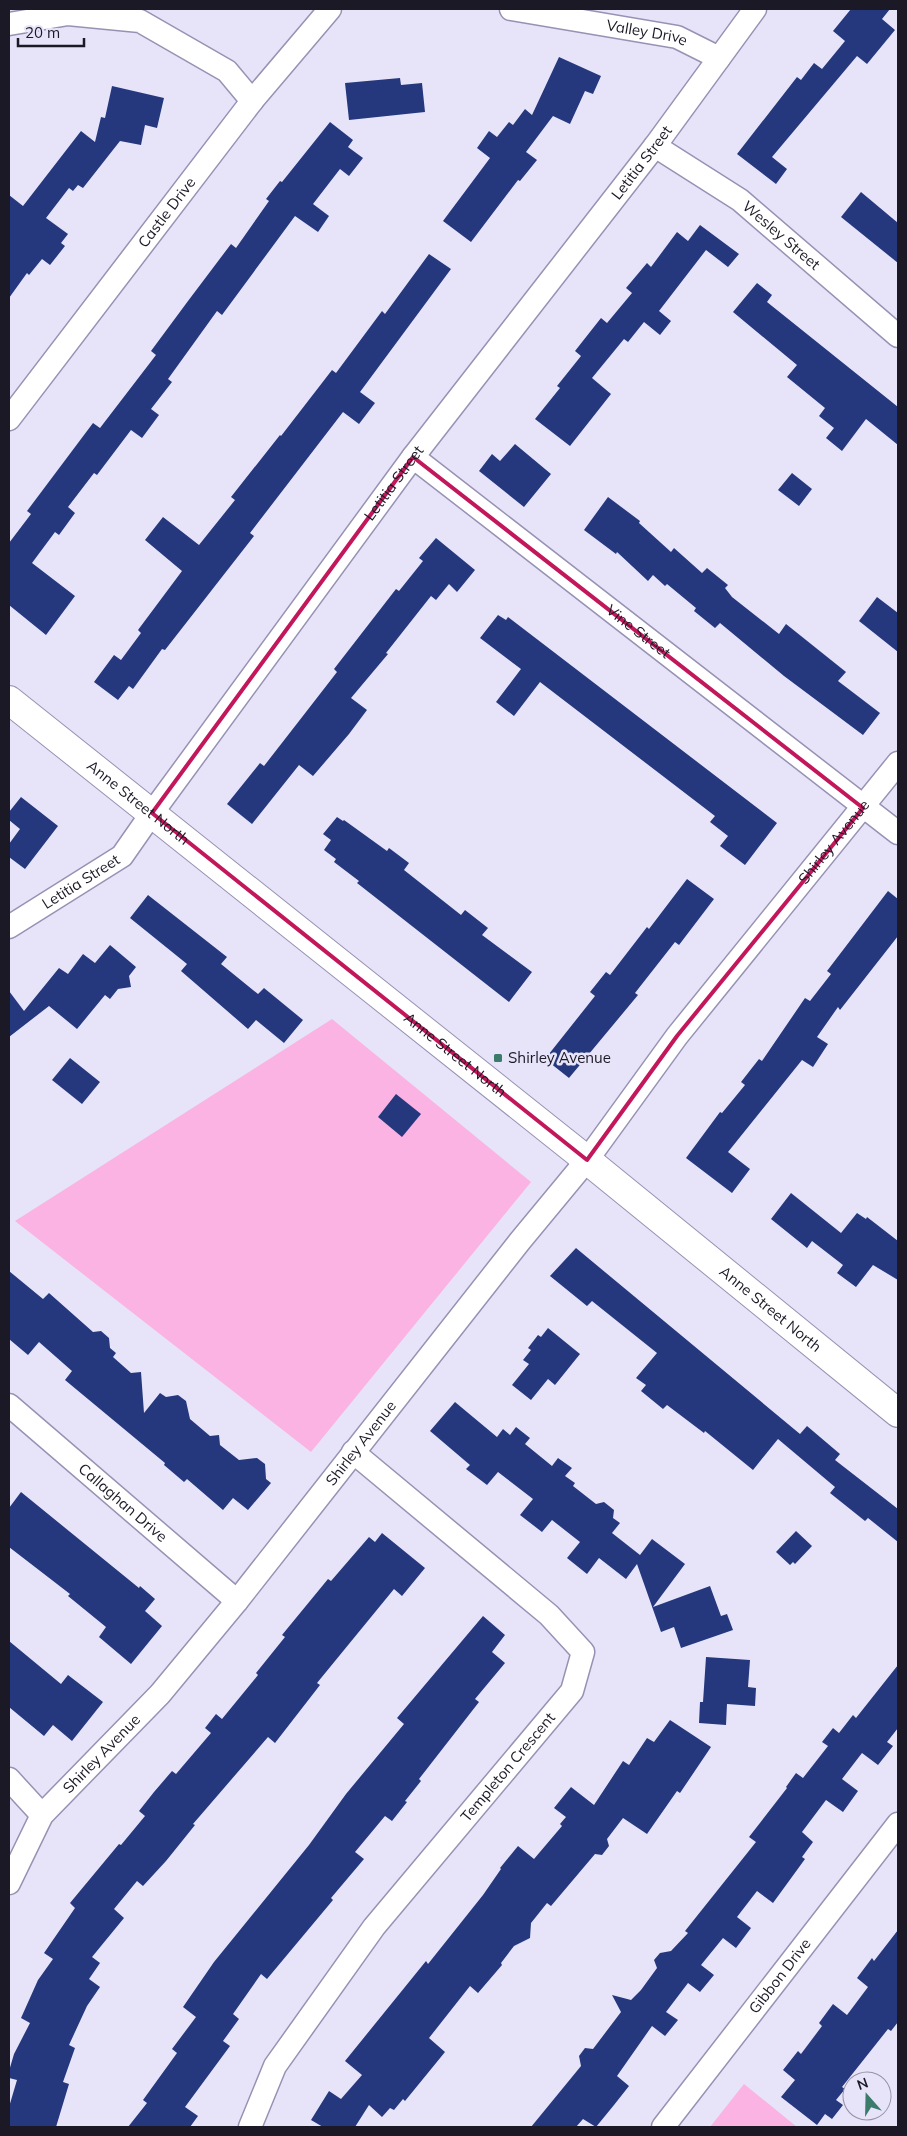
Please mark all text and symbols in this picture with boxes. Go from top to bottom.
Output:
scale bar [18,15,84,47]
street label: Valley Drive [605,15,691,50]
text: 20 m [25,23,60,42]
street label: Letitia Street [607,122,676,203]
street label: Castle Drive [134,173,199,251]
street label: Wesley Street [739,196,824,274]
street label: Letitia Street [360,441,427,524]
street label: Vine Street [602,600,675,662]
street label: Anne Street North [83,756,194,849]
street label: Shirley Avenue [794,796,873,888]
street label: Letitia Street [38,850,123,913]
street label: Anne Street North [400,1008,510,1101]
place label: Shirley Avenue [508,1048,611,1067]
marker: Shirley Avenue [492,1052,504,1064]
street label: Anne Street North [716,1262,825,1356]
street label: Shirley Avenue [321,1397,400,1489]
street label: Callaghan Drive [75,1459,171,1546]
street label: Templeton Crescent [456,1708,559,1826]
street label: Shirley Avenue [59,1710,144,1797]
street label: Gibbon Drive [745,1934,815,2017]
north arrow [842,2071,892,2121]
text: N [855,2074,871,2094]

